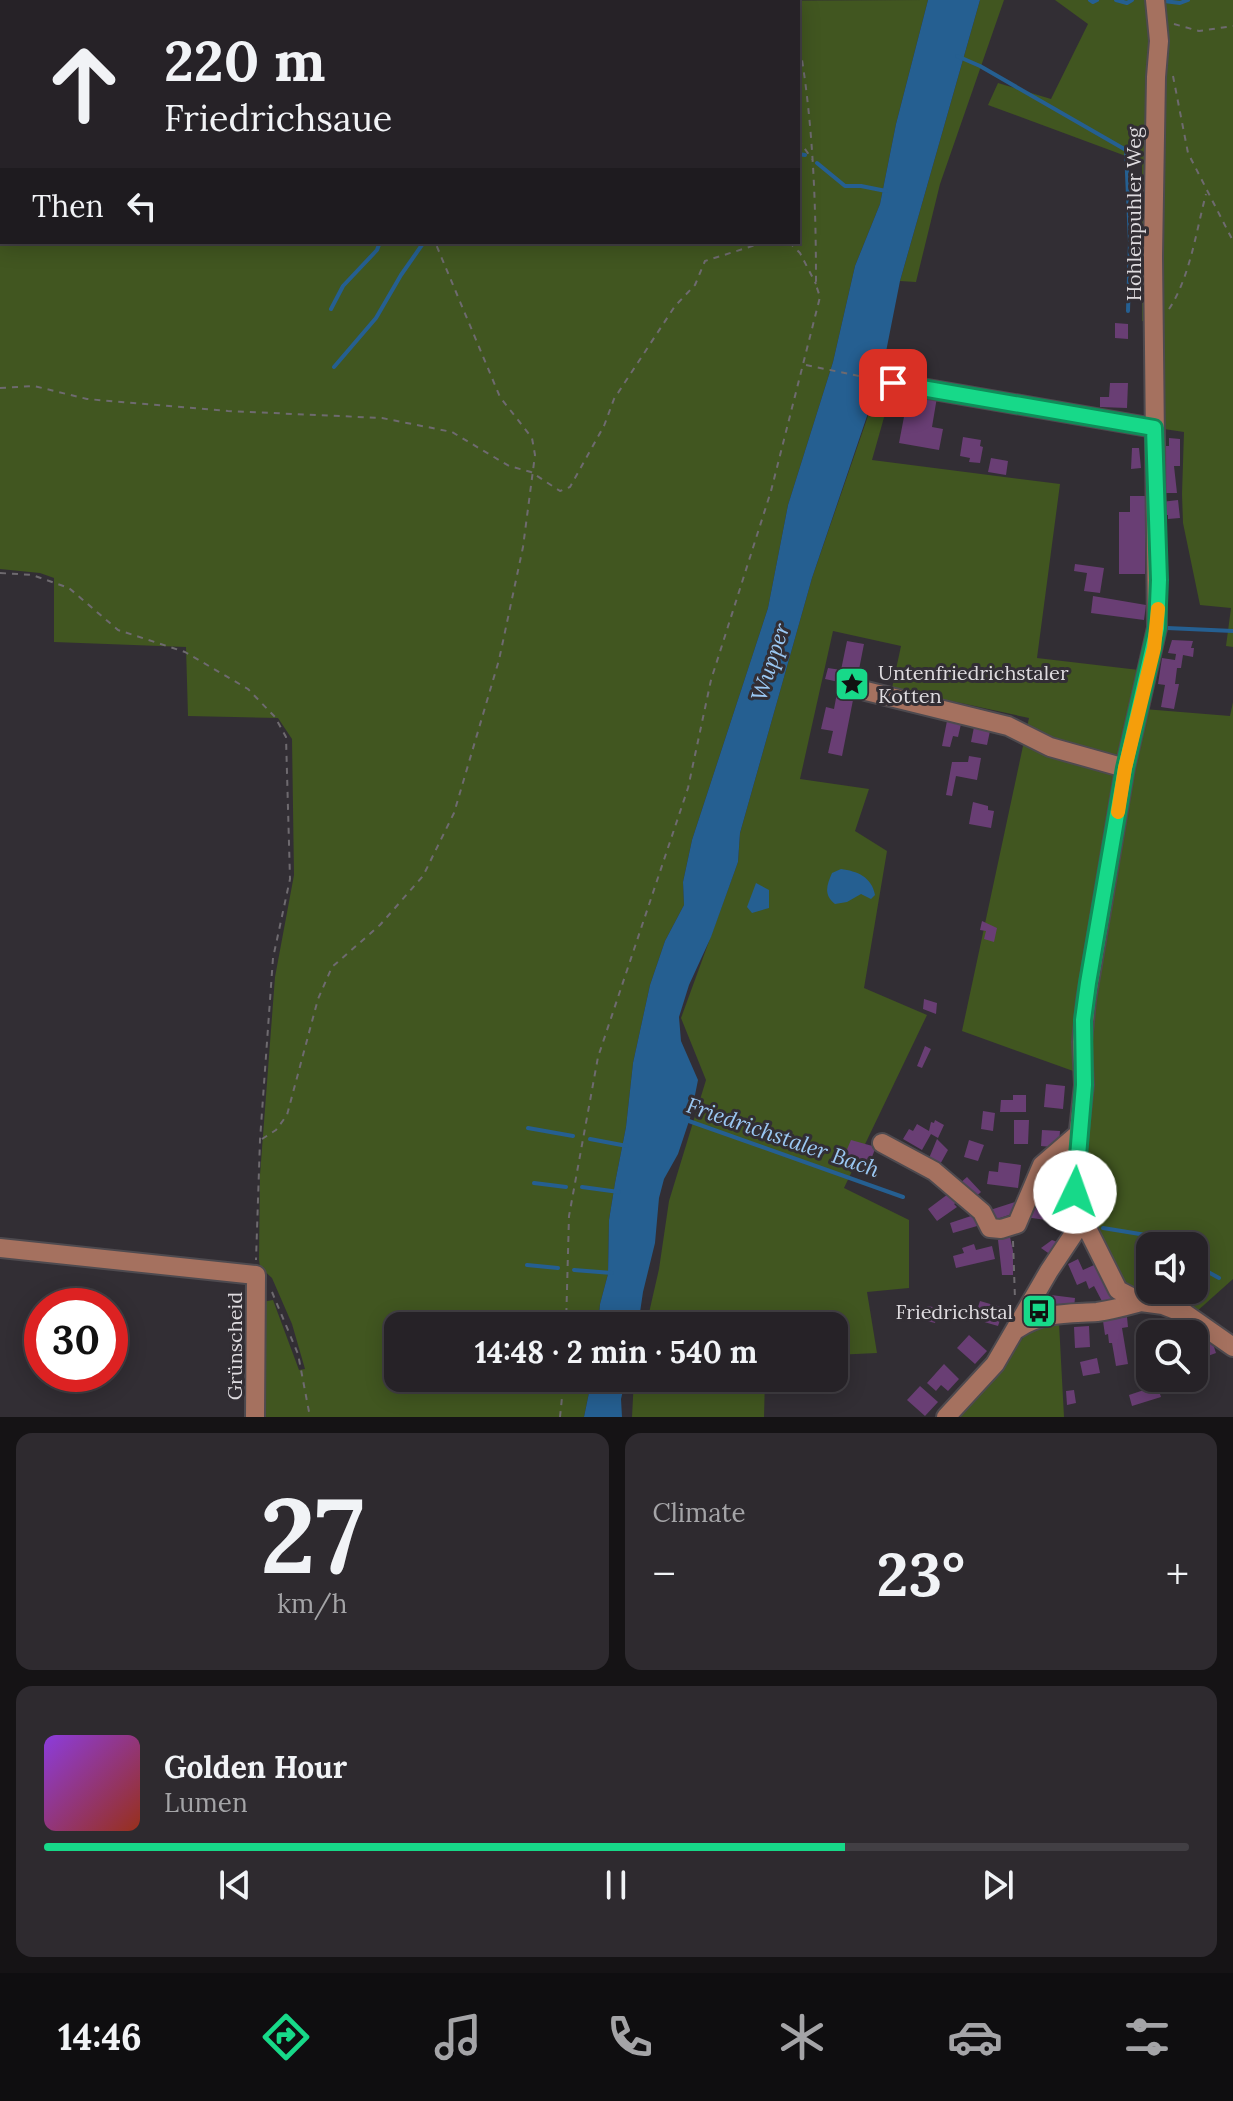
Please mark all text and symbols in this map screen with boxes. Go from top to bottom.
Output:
text: 220 m [164,25,326,96]
icon: ahead [32,32,136,136]
text: Friedrichsaue [164,95,392,141]
street label: Hohlenpuhler Weg [1121,126,1146,301]
icon: left [120,184,164,228]
text: Then [32,187,104,225]
pin [859,349,927,417]
icon: arrive [871,361,915,405]
water label: Wupper [744,619,796,704]
place label: Untenfriedrichstaler Kotten [878,660,1069,708]
place icon: Untenfriedrichstaler Kotten [833,665,871,703]
water label: Friedrichstaler Bach [683,1091,884,1183]
position arrow [1033,1150,1117,1234]
map controls [1136,1232,1208,1392]
button: sound [1136,1232,1208,1304]
speed limit sign: 30 [24,1288,128,1392]
street label: Grünscheid [222,1292,247,1400]
bus stop icon: Friedrichstal [1020,1292,1058,1330]
place label: Friedrichstal [896,1299,1013,1324]
button: search [1136,1320,1208,1392]
text: 14:48 · 2 min · 540 m [475,1333,757,1371]
text: 27 [260,1468,364,1601]
text: Climate [653,1496,746,1529]
text: 23° [877,1536,965,1612]
text: − [653,1546,676,1602]
text: + [1166,1546,1189,1602]
text: km/h [277,1587,347,1620]
text: Golden Hour [164,1748,347,1786]
text: Lumen [164,1786,248,1819]
icon: previous [213,1863,257,1907]
icon: pause [594,1863,638,1907]
icon: next [976,1863,1020,1907]
icon: directions [258,2009,314,2065]
icon: music [430,2009,486,2065]
icon: phone [602,2009,658,2065]
icon: climate [774,2009,830,2065]
icon: car [947,2009,1003,2065]
icon: filters [1119,2009,1175,2065]
text: 14:46 [58,2014,142,2060]

